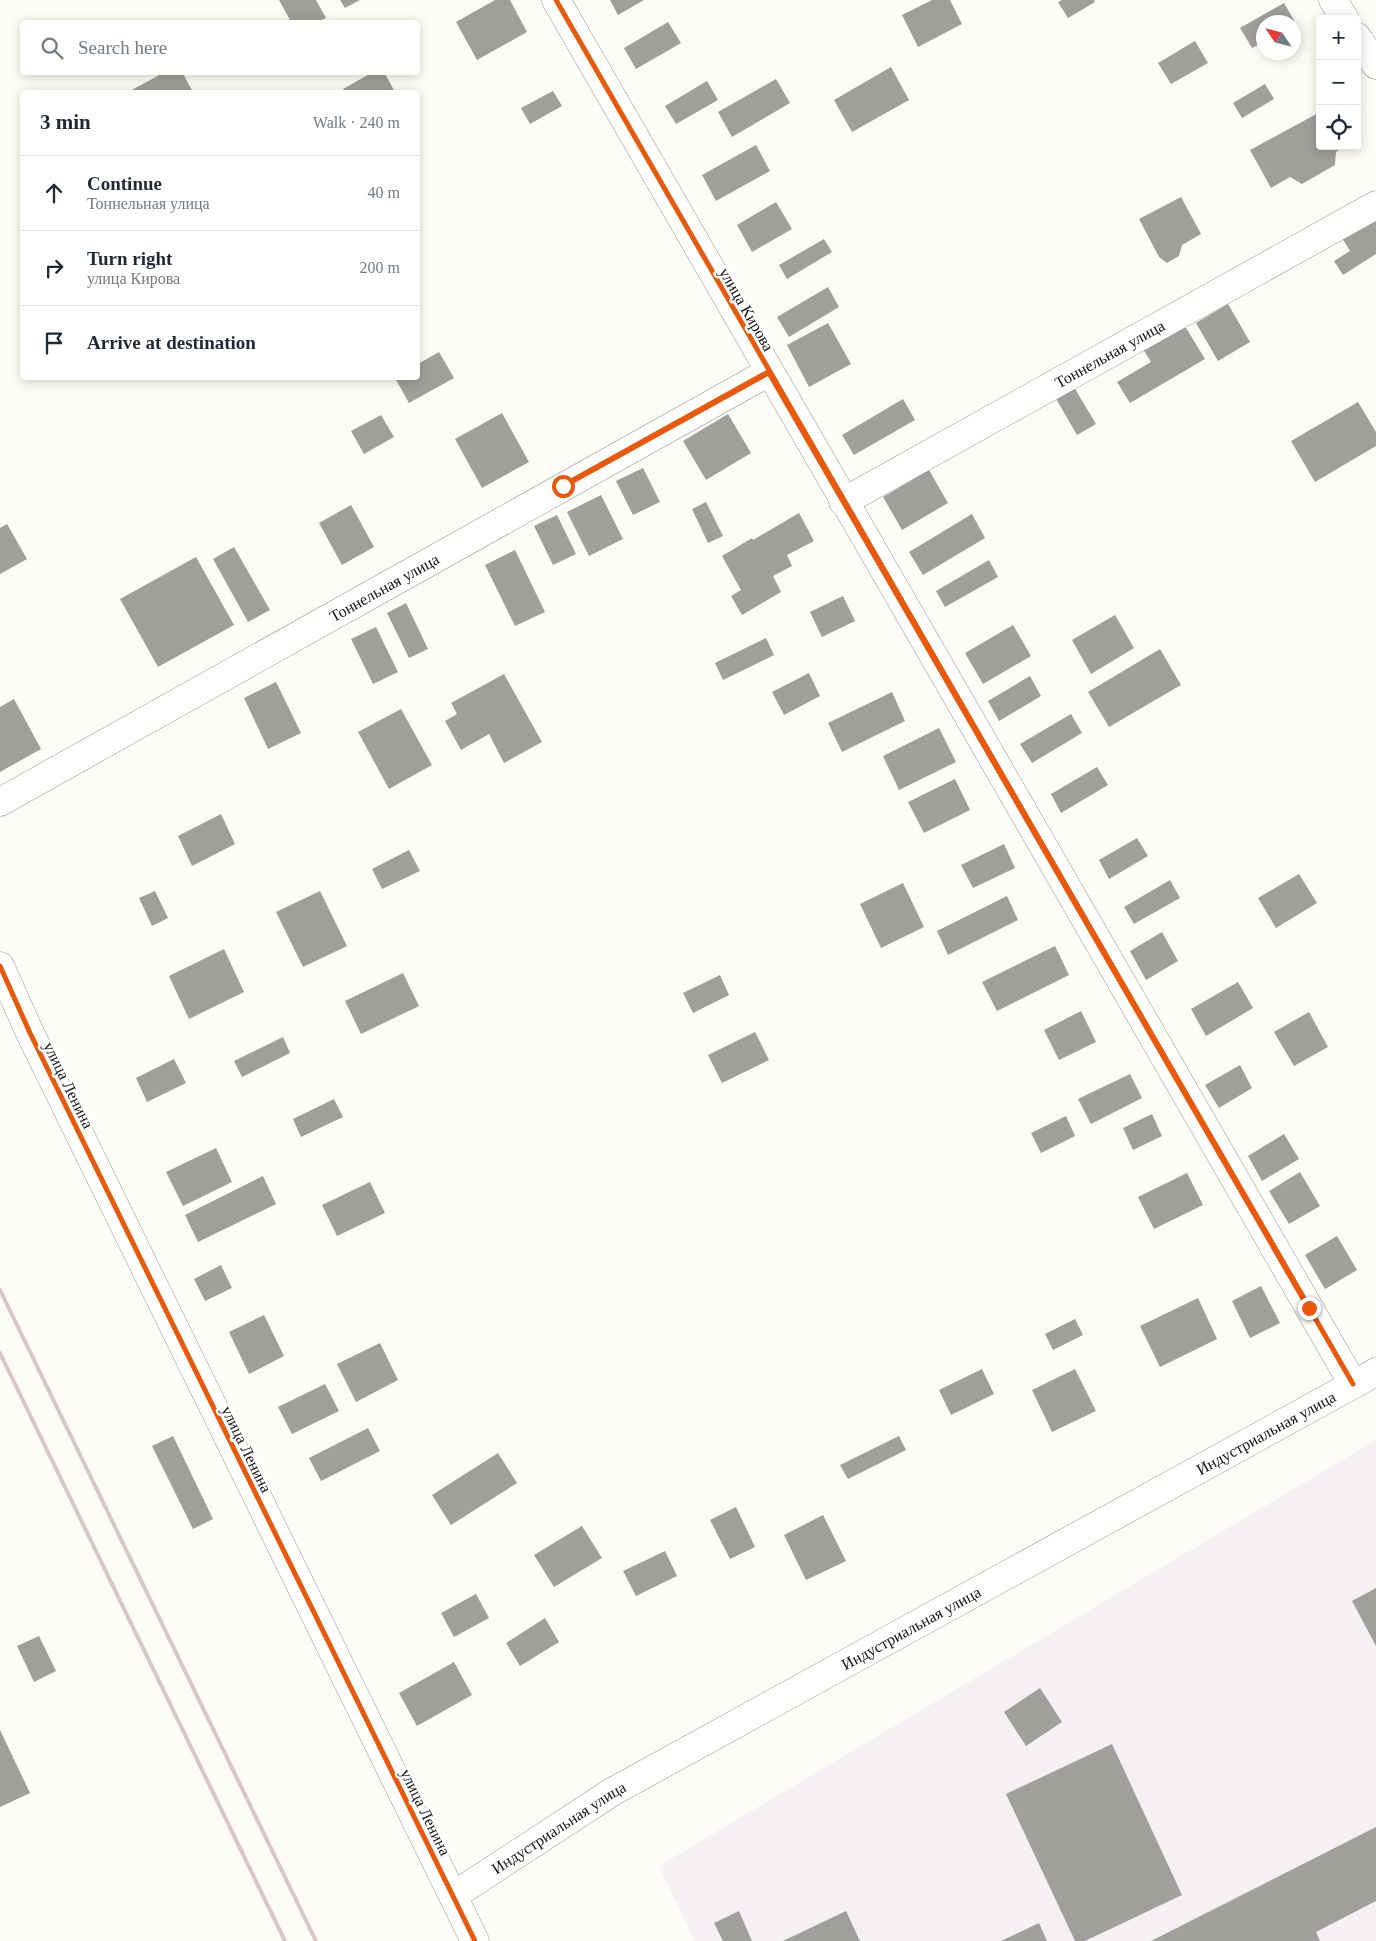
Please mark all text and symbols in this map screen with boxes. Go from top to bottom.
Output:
north arrow [1256,15,1301,60]
map controls [1316,15,1361,150]
button: + [1316,15,1361,60]
search box [20,20,420,75]
icon: search [38,34,66,62]
text: Search here [78,37,167,58]
button: − [1316,60,1361,105]
button: locate [1316,105,1361,150]
text: 3 min [40,110,91,134]
text: Walk · 240 m [313,114,400,131]
text: Continue [87,173,162,194]
icon: ahead [40,179,68,207]
text: 40 m [368,184,400,201]
text: Тоннельная улица [87,195,210,212]
text: Turn right [87,248,172,269]
icon: right [40,254,68,282]
text: 200 m [360,259,400,276]
street label: улица Кирова [715,265,777,354]
text: улица Кирова [87,270,180,287]
street label: Тоннельная улица [1052,317,1167,391]
icon: arrive [40,329,68,357]
text: Arrive at destination [87,332,256,353]
route start [552,475,575,498]
street label: Тоннельная улица [327,550,442,625]
street label: улица Ленина [39,1039,97,1132]
route end [1298,1297,1321,1320]
street label: Индустриальная улица [1193,1388,1339,1478]
street label: улица Ленина [217,1403,275,1496]
street label: Индустриальная улица [839,1583,984,1673]
street label: улица Ленина [396,1766,454,1859]
street label: Индустриальная улица [489,1778,629,1877]

